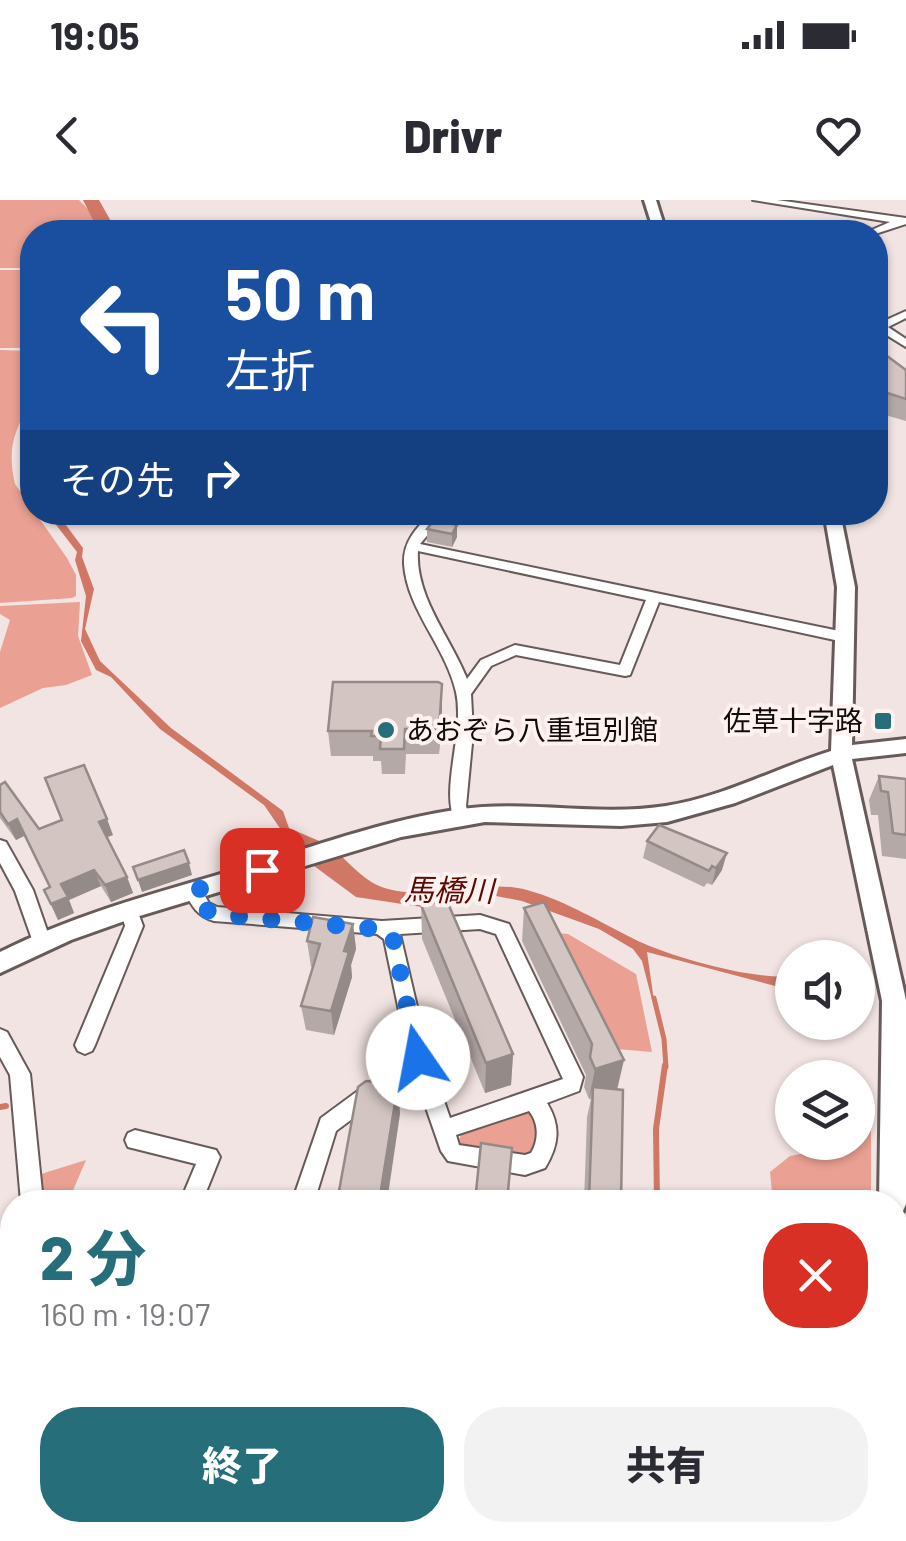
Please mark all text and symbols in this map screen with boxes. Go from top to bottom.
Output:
text: 19:05 [50,12,140,58]
icon: back [40,108,95,163]
text: Drivr [404,108,502,162]
icon: heart [811,108,866,163]
text: 50 m [225,250,375,334]
icon: left [60,260,190,390]
text: 左折 [225,342,315,396]
icon: right [194,450,249,505]
text: その先 [60,456,174,502]
place label: 佐草十字路 [723,703,863,737]
marker: 佐草十字路 [872,710,894,732]
place label: あおぞら八重垣別館 [406,712,658,746]
marker: あおぞら八重垣別館 [375,719,397,741]
pin [220,828,305,913]
icon: arrive [235,843,290,898]
water label: 馬橋川 [404,870,497,908]
map controls [775,940,875,1160]
button: sound [775,940,875,1040]
position arrow [366,1006,470,1110]
button: layers [775,1060,875,1160]
text: 2 分 [40,1220,146,1292]
button: close [763,1223,868,1328]
text: 160 m · 19:07 [40,1294,210,1332]
button: 終了 [40,1407,444,1522]
button: 共有 [464,1407,868,1522]

